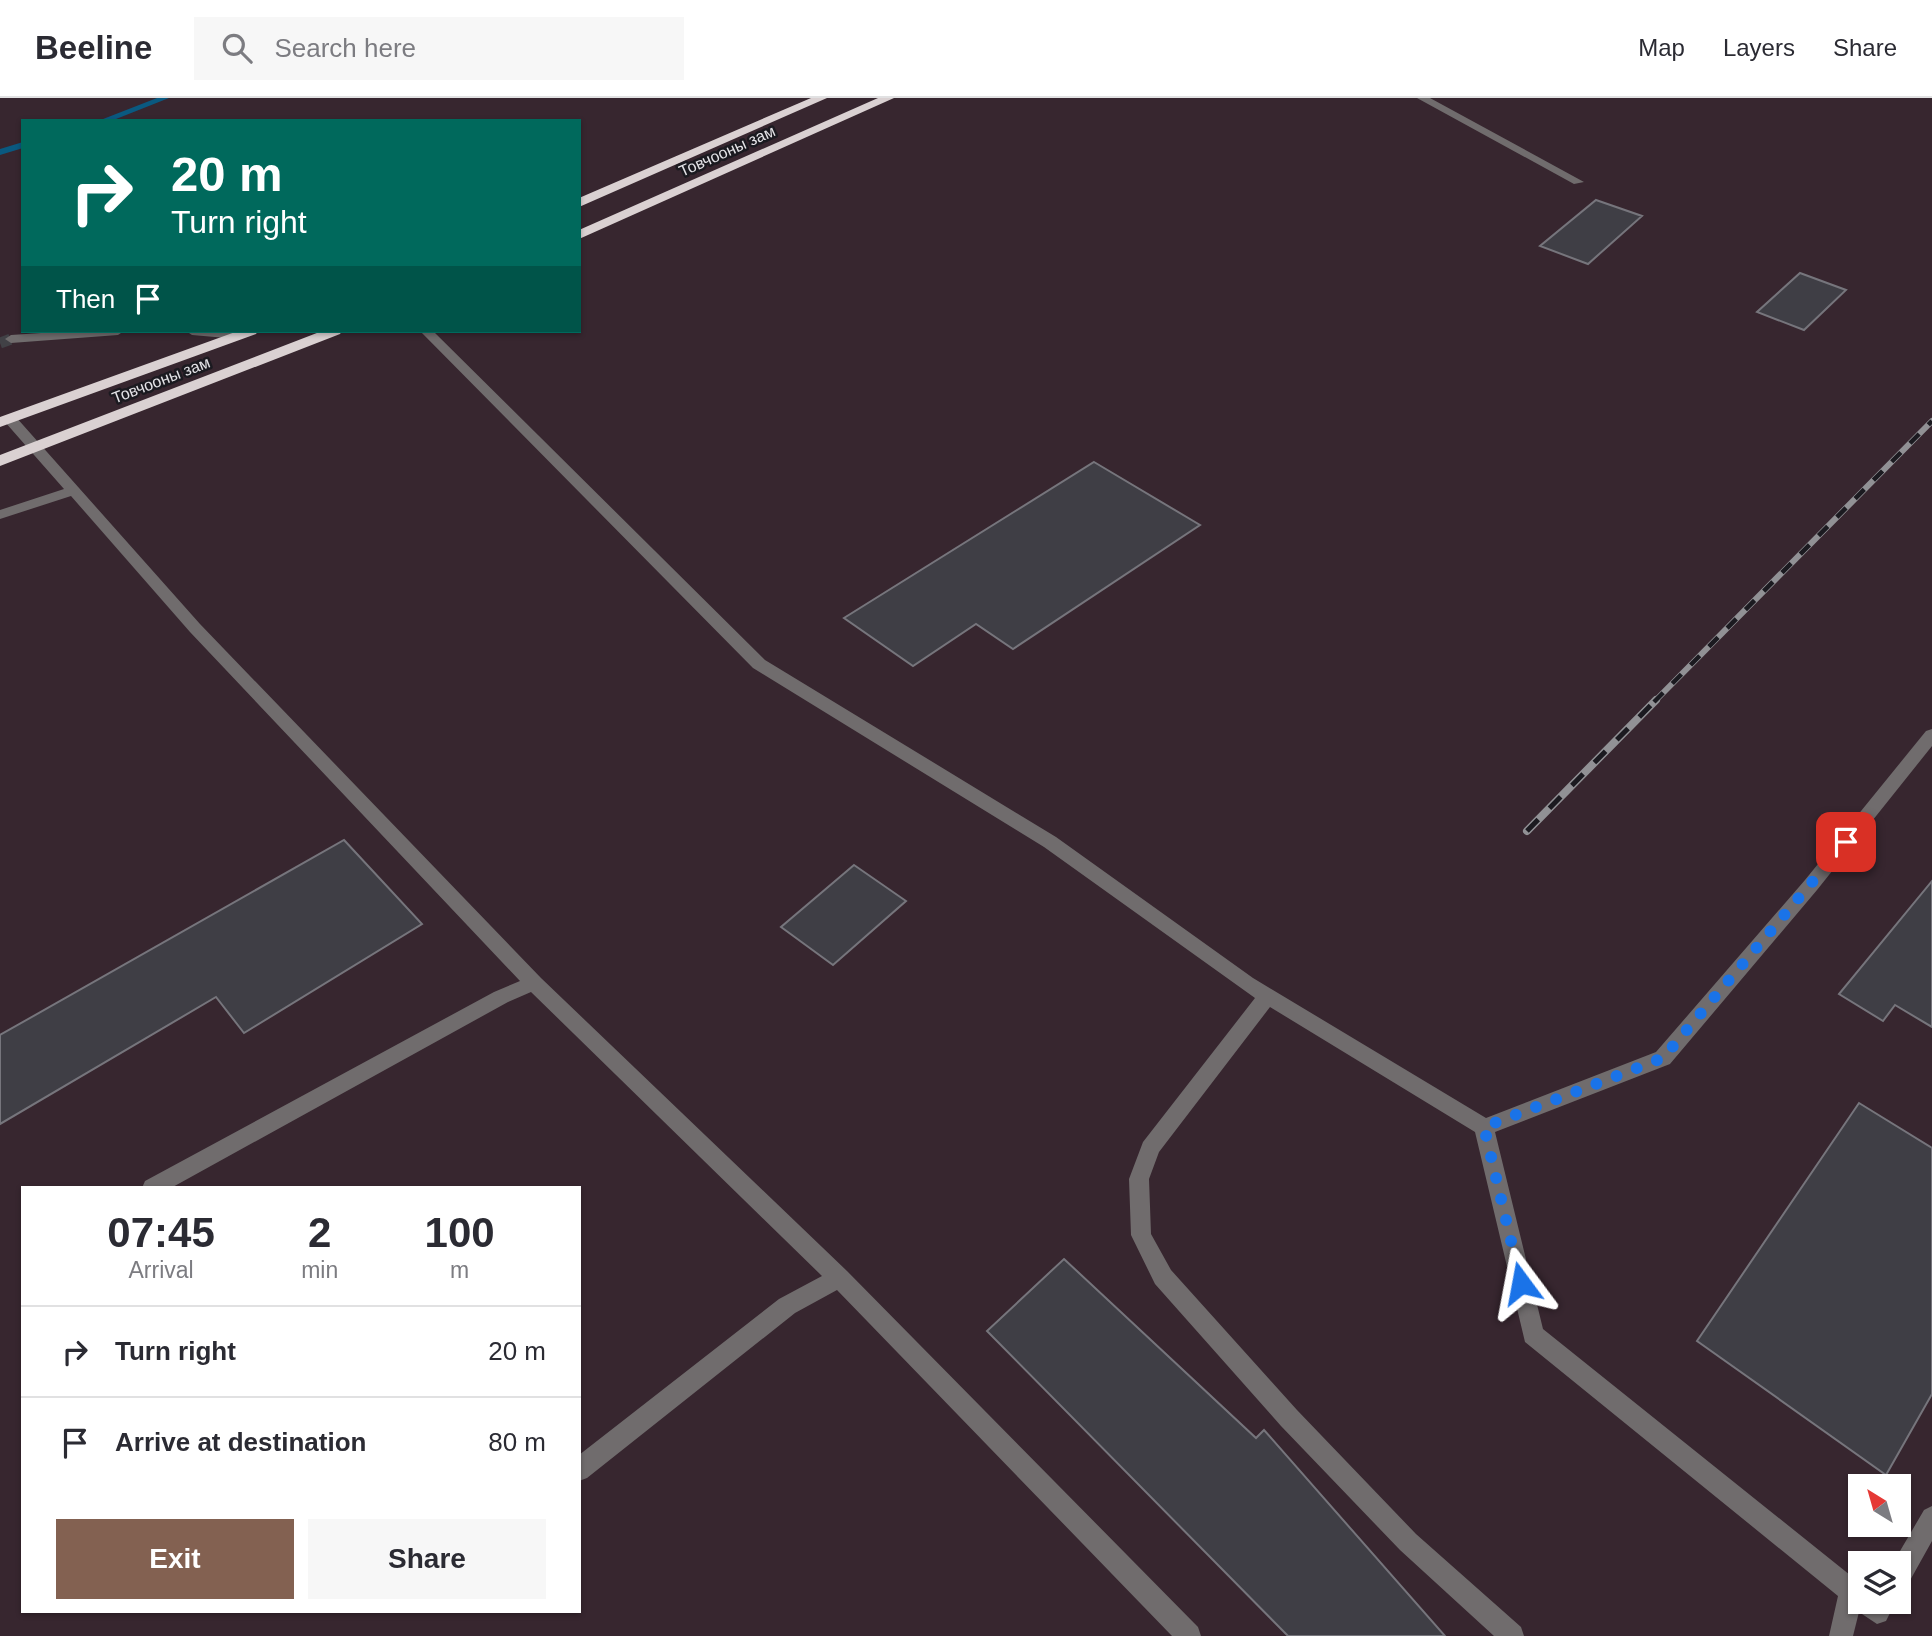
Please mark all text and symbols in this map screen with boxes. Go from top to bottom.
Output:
search box [194,17,684,80]
text: Beeline [35,29,152,66]
icon: search [218,29,256,67]
text: Search here [274,33,416,63]
text: Map [1638,34,1685,61]
text: Layers [1723,34,1795,61]
text: Share [1833,34,1897,61]
street label: Товчооны зам [676,122,778,180]
icon: right [56,147,147,238]
text: 20 m [171,147,283,201]
text: Turn right [171,204,307,240]
icon: arrive [129,280,167,318]
text: Then [56,284,115,314]
street label: Товчооны зам [110,354,212,406]
pin [1816,812,1876,872]
icon: arrive [1827,823,1865,861]
text: 07:45 [107,1209,215,1256]
text: 2 [308,1209,331,1256]
text: 100 [425,1209,495,1256]
position arrow [1484,1246,1558,1320]
text: Arrival [128,1257,194,1283]
text: min [301,1257,338,1283]
text: m [450,1257,469,1283]
icon: right [56,1333,94,1371]
text: Turn right [115,1336,236,1366]
text: 20 m [488,1336,546,1366]
icon: arrive [56,1424,94,1462]
text: Arrive at destination [115,1427,366,1457]
text: 80 m [488,1427,546,1457]
north arrow [1848,1474,1911,1536]
map controls [1848,1474,1911,1614]
button: Exit [56,1519,294,1599]
button: Share [308,1519,546,1599]
button: layers [1848,1551,1911,1614]

